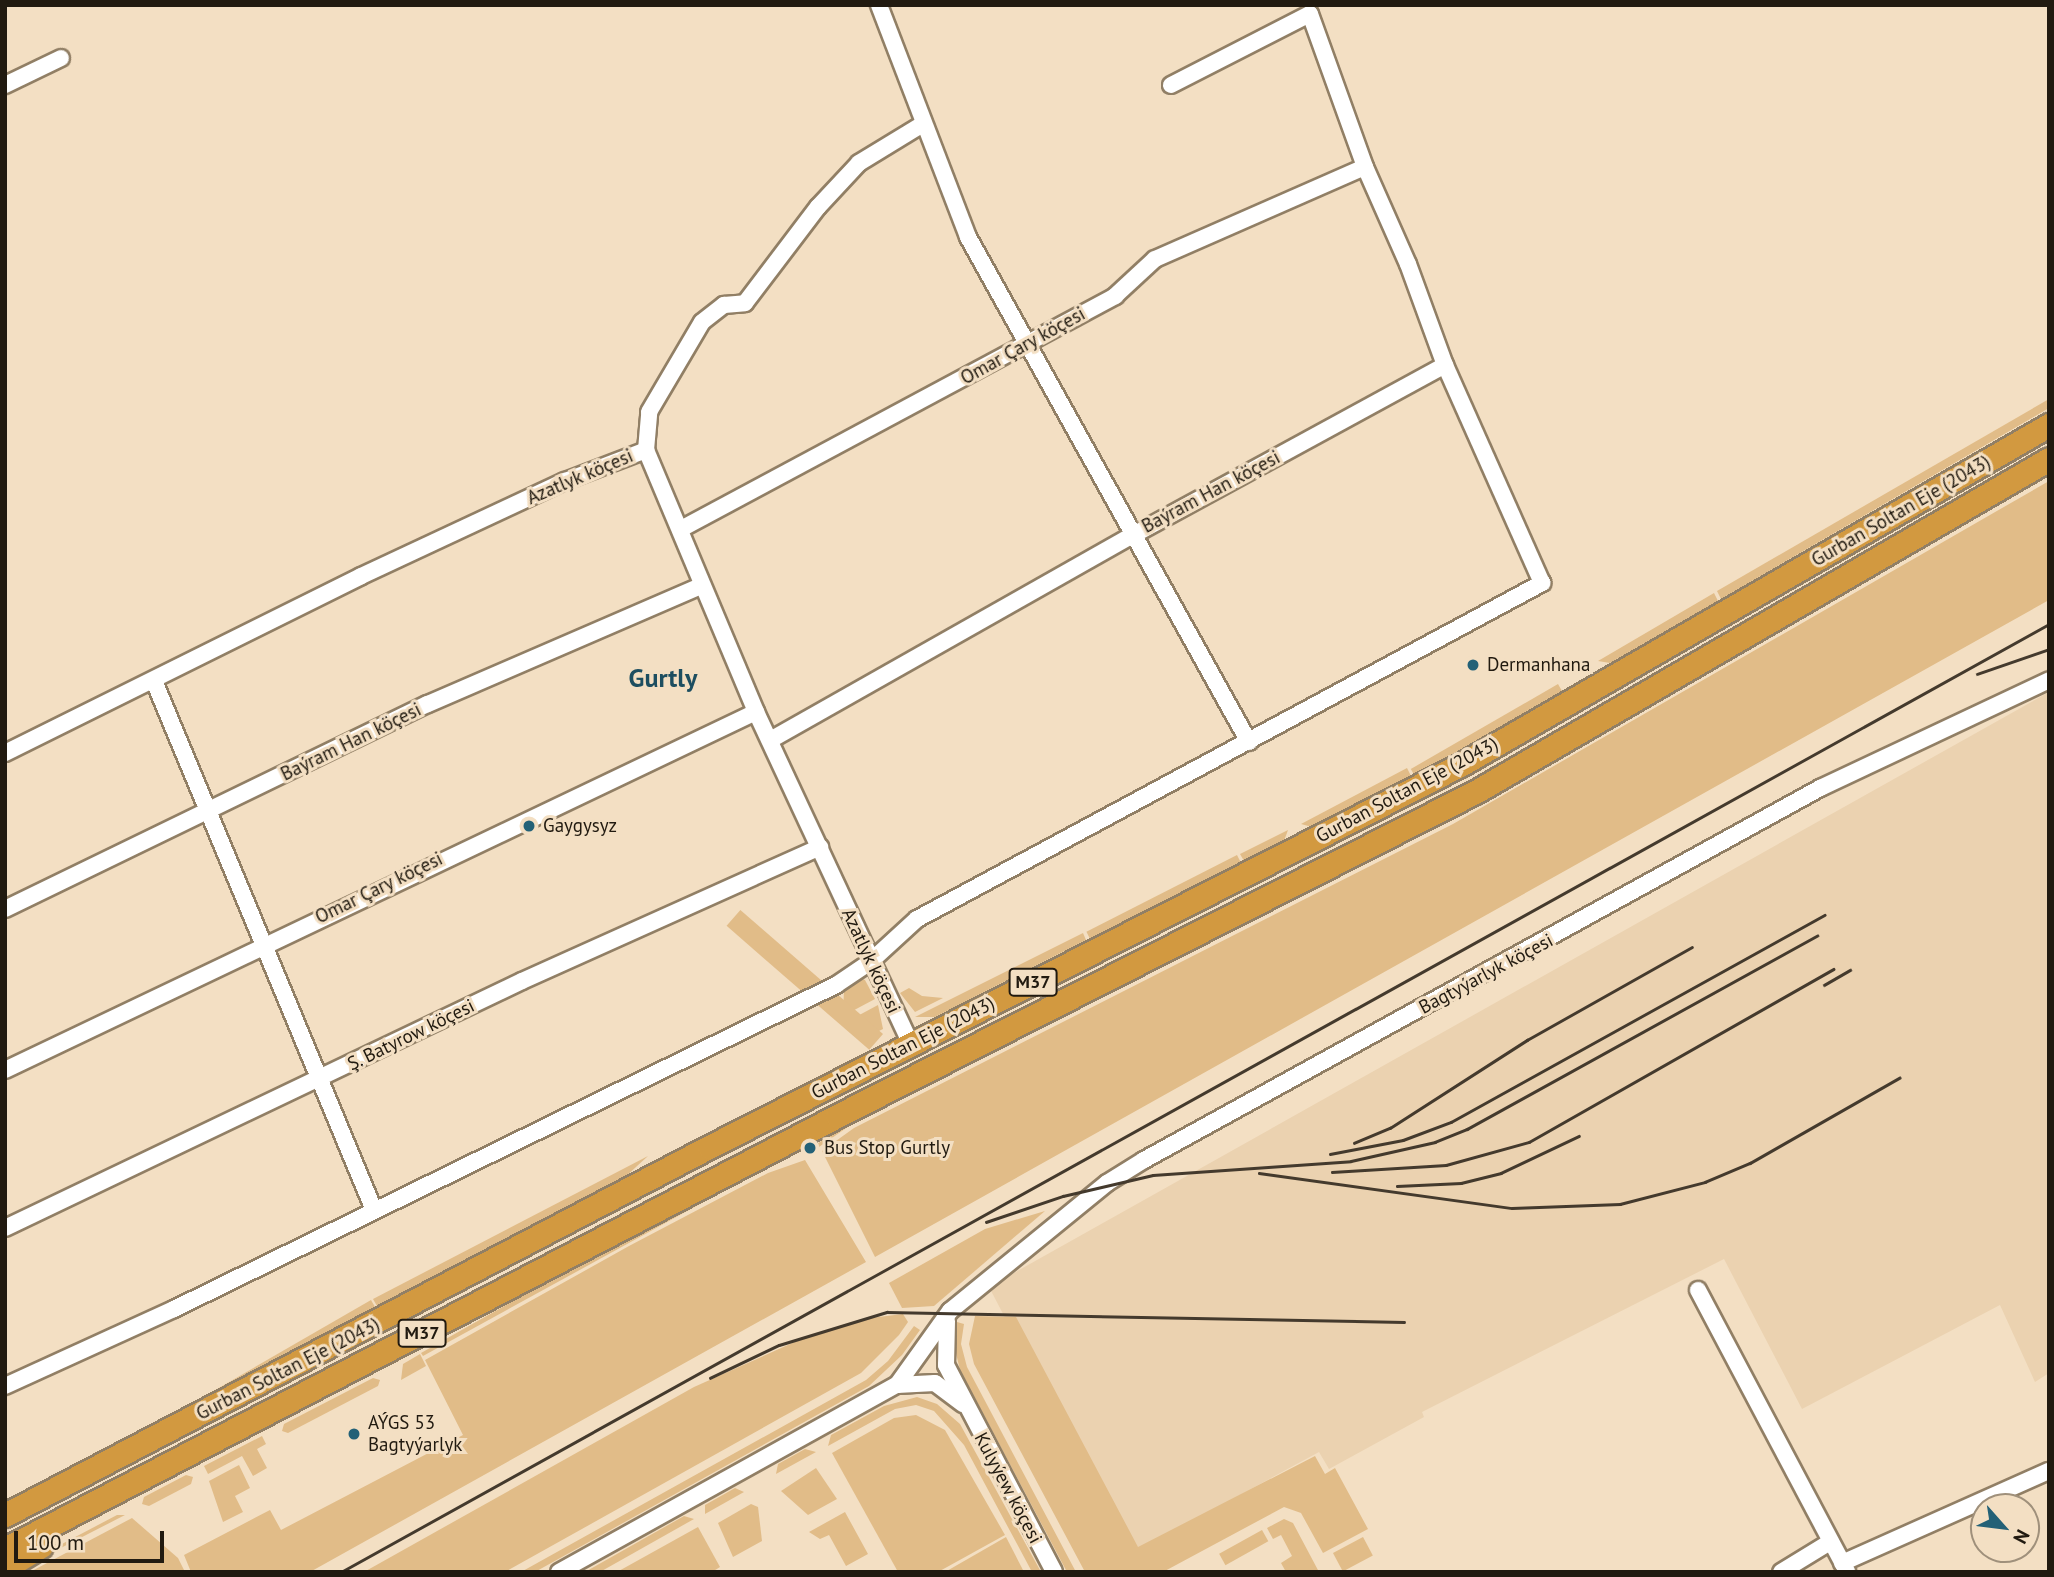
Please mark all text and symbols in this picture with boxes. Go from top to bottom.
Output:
street label: Omar Çary köçesi [956,302,1090,390]
street label: Azatlyk köçesi [523,444,637,510]
street label: Baýram Han köçesi [1138,446,1284,538]
street label: Gurban Soltan Eje (2043) [1808,450,1994,572]
place label: Dermanhana [1487,654,1590,676]
marker: Dermanhana [1465,657,1481,673]
district label: Gurtly [629,662,697,694]
street label: Baýram Han köçesi [277,698,425,786]
street label: Gurban Soltan Eje (2043) [1312,732,1502,848]
place label: Gaygysyz [543,815,617,837]
marker: Gaygysyz [521,818,537,834]
street label: Omar Çary köçesi [311,847,447,929]
street label: Azatlyk köçesi [837,905,905,1017]
street label: Bagtyýarlyk köçesi [1415,929,1557,1019]
road number: M37 [1009,967,1058,996]
street label: Gurban Soltan Eje (2043) [808,992,998,1104]
street label: Ş. Batyrow köçesi [343,994,479,1076]
place label: Bus Stop Gurtly [824,1137,950,1159]
marker: Bus Stop Gurtly [802,1140,818,1156]
street label: Gurban Soltan Eje (2043) [193,1313,383,1425]
road number: M37 [398,1318,446,1348]
place label: AÝGS 53 Bagtyýarlyk [368,1412,462,1456]
marker: AÝGS 53 Bagtyýarlyk [346,1426,362,1442]
street label: Kulyýew köçesi [969,1428,1047,1548]
north arrow [1970,1493,2040,1563]
scale bar [18,1518,168,1562]
text: N [2008,1526,2035,1548]
text: 100 m [27,1529,84,1556]

